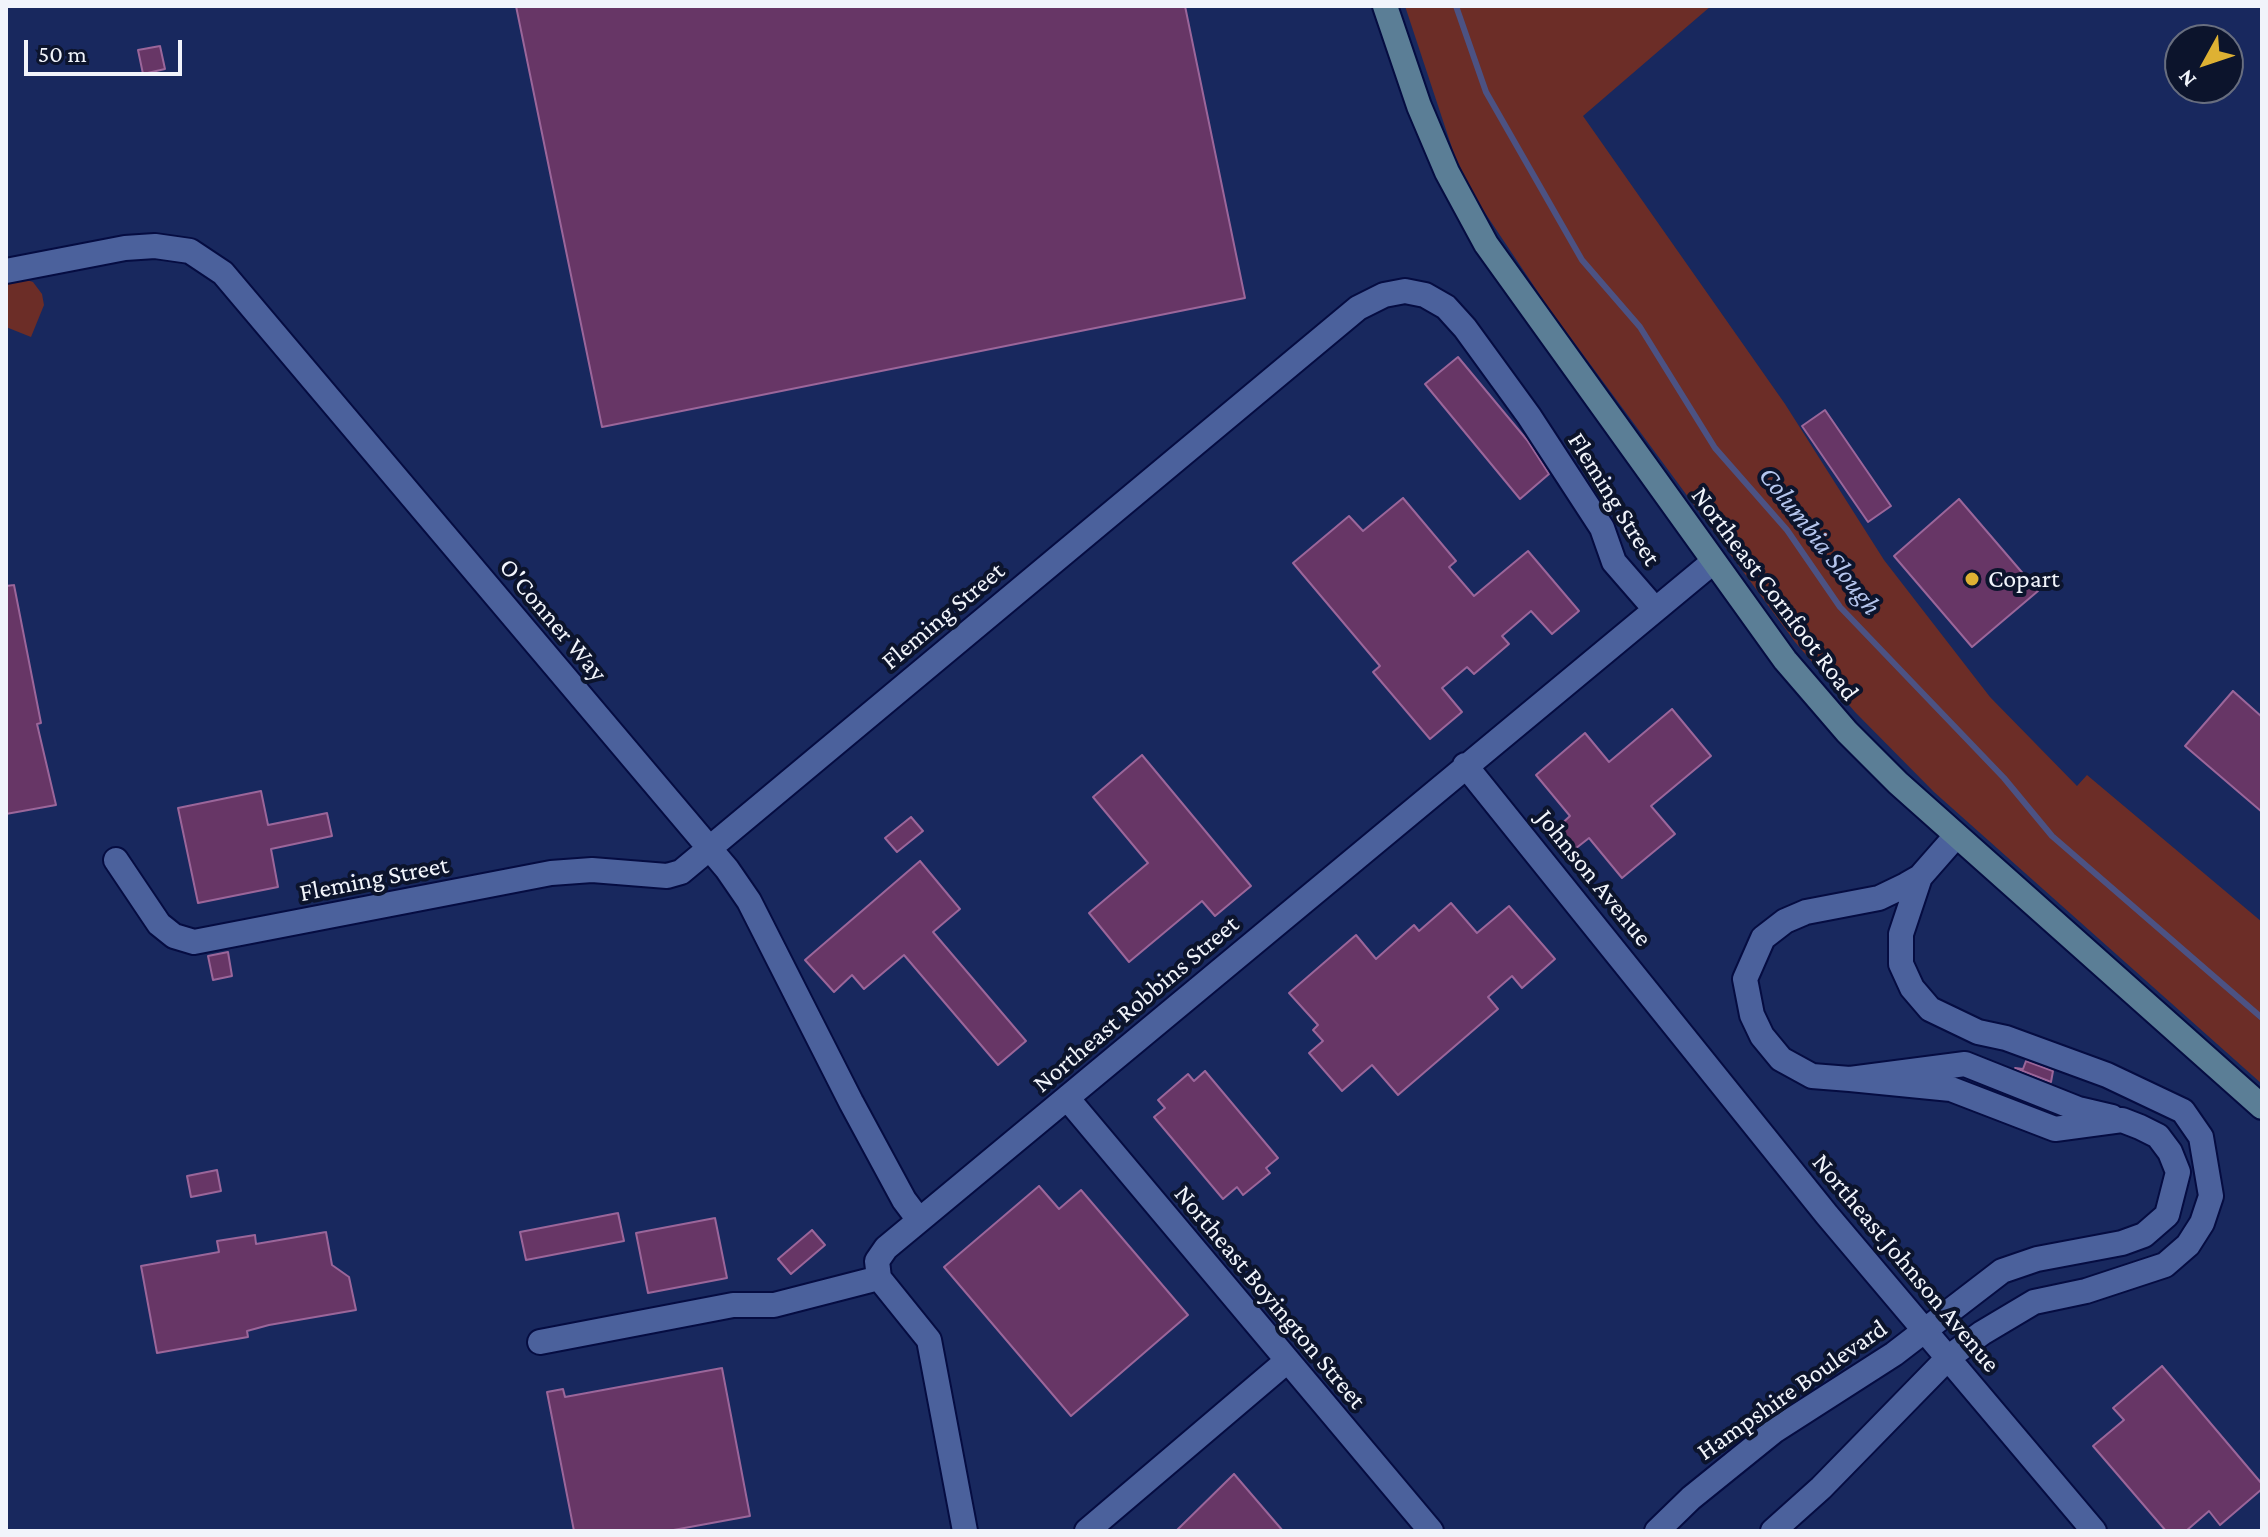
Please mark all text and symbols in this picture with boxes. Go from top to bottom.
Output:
scale bar [28,24,186,74]
north arrow [2164,24,2244,104]
text: 50 m [38,40,87,67]
text: N [2172,65,2201,92]
street label: Fleming Street [1561,427,1667,571]
water label: Columbia Slough [1751,460,1889,622]
street label: Northeast Cornfoot Road [1684,481,1866,707]
street label: O'Conner Way [492,552,614,688]
street label: Fleming Street [875,555,1011,677]
place label: Copart [1988,563,2060,595]
marker: Copart [1963,570,1981,588]
street label: Johnson Avenue [1529,803,1659,953]
street label: Fleming Street [297,849,451,909]
street label: Northeast Robbins Street [1027,909,1245,1099]
street label: Northeast Johnson Avenue [1805,1147,2007,1379]
street label: Northeast Boyington Street [1167,1179,1373,1415]
street label: Hampshire Boulevard [1691,1313,1893,1467]

